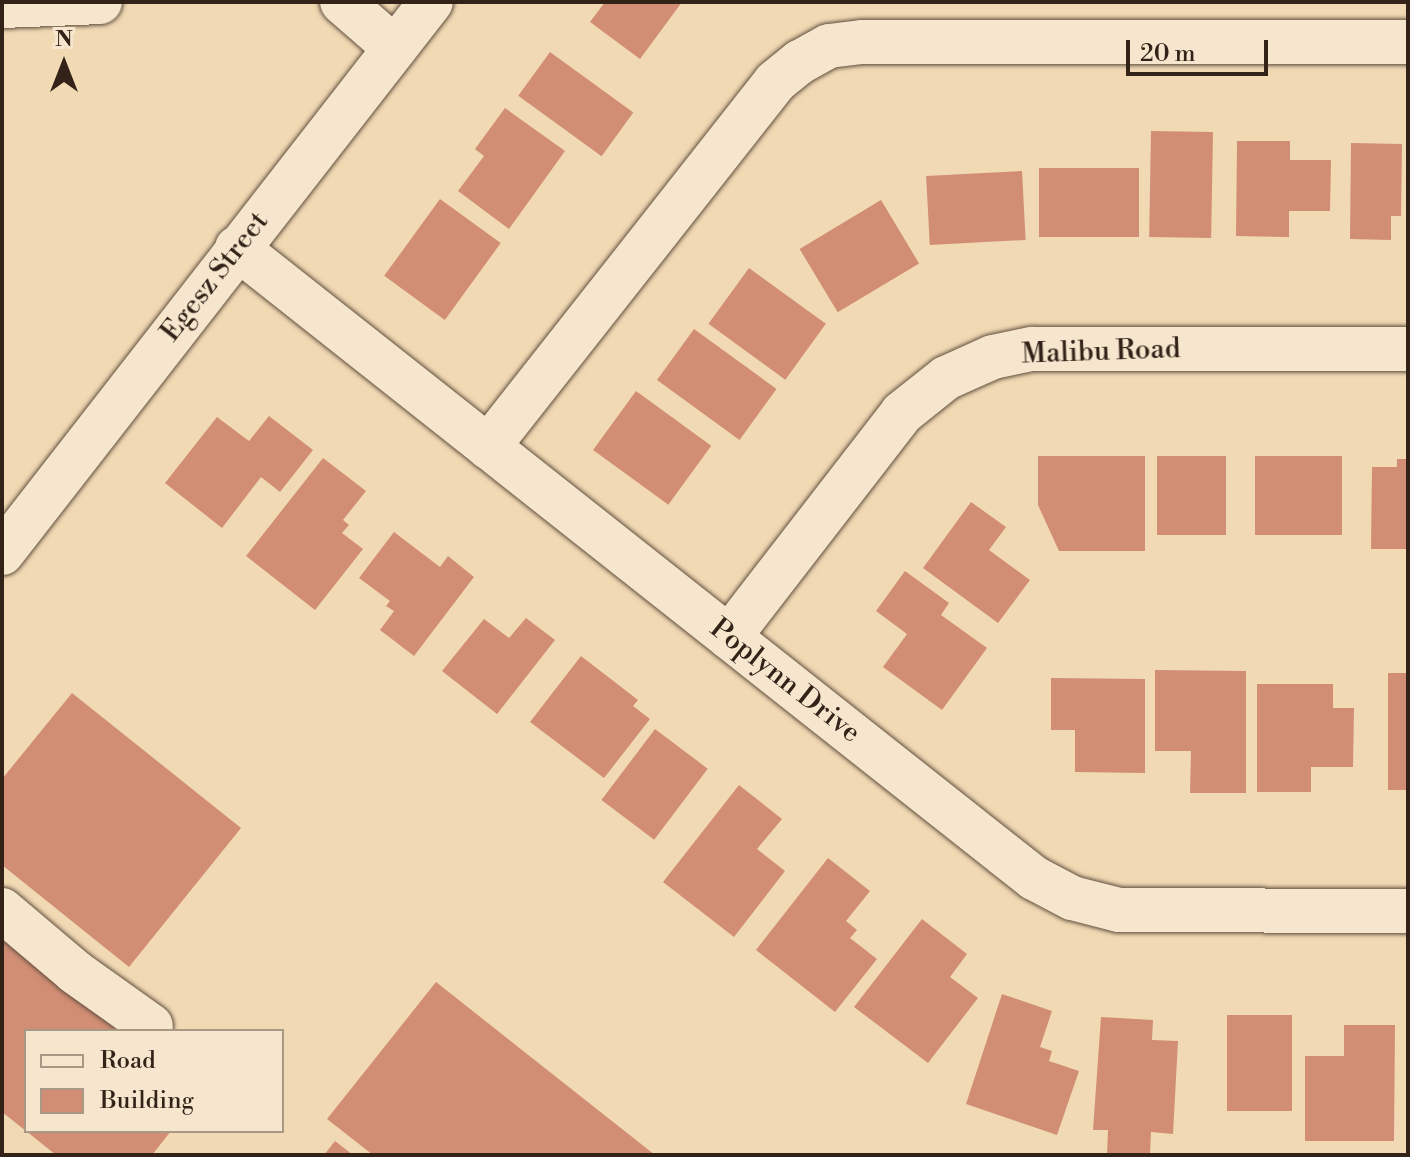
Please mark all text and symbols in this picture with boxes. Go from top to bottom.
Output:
north arrow [24,24,104,104]
scale bar [1130,24,1272,74]
text: N [55,26,73,53]
text: 20 m [1140,39,1196,69]
street label: Egesz Street [154,206,276,348]
street label: Malibu Road [1021,332,1181,372]
street label: Poplynn Drive [703,612,867,750]
legend [24,1029,284,1133]
text: Road [100,1046,156,1076]
text: Building [100,1086,194,1116]

